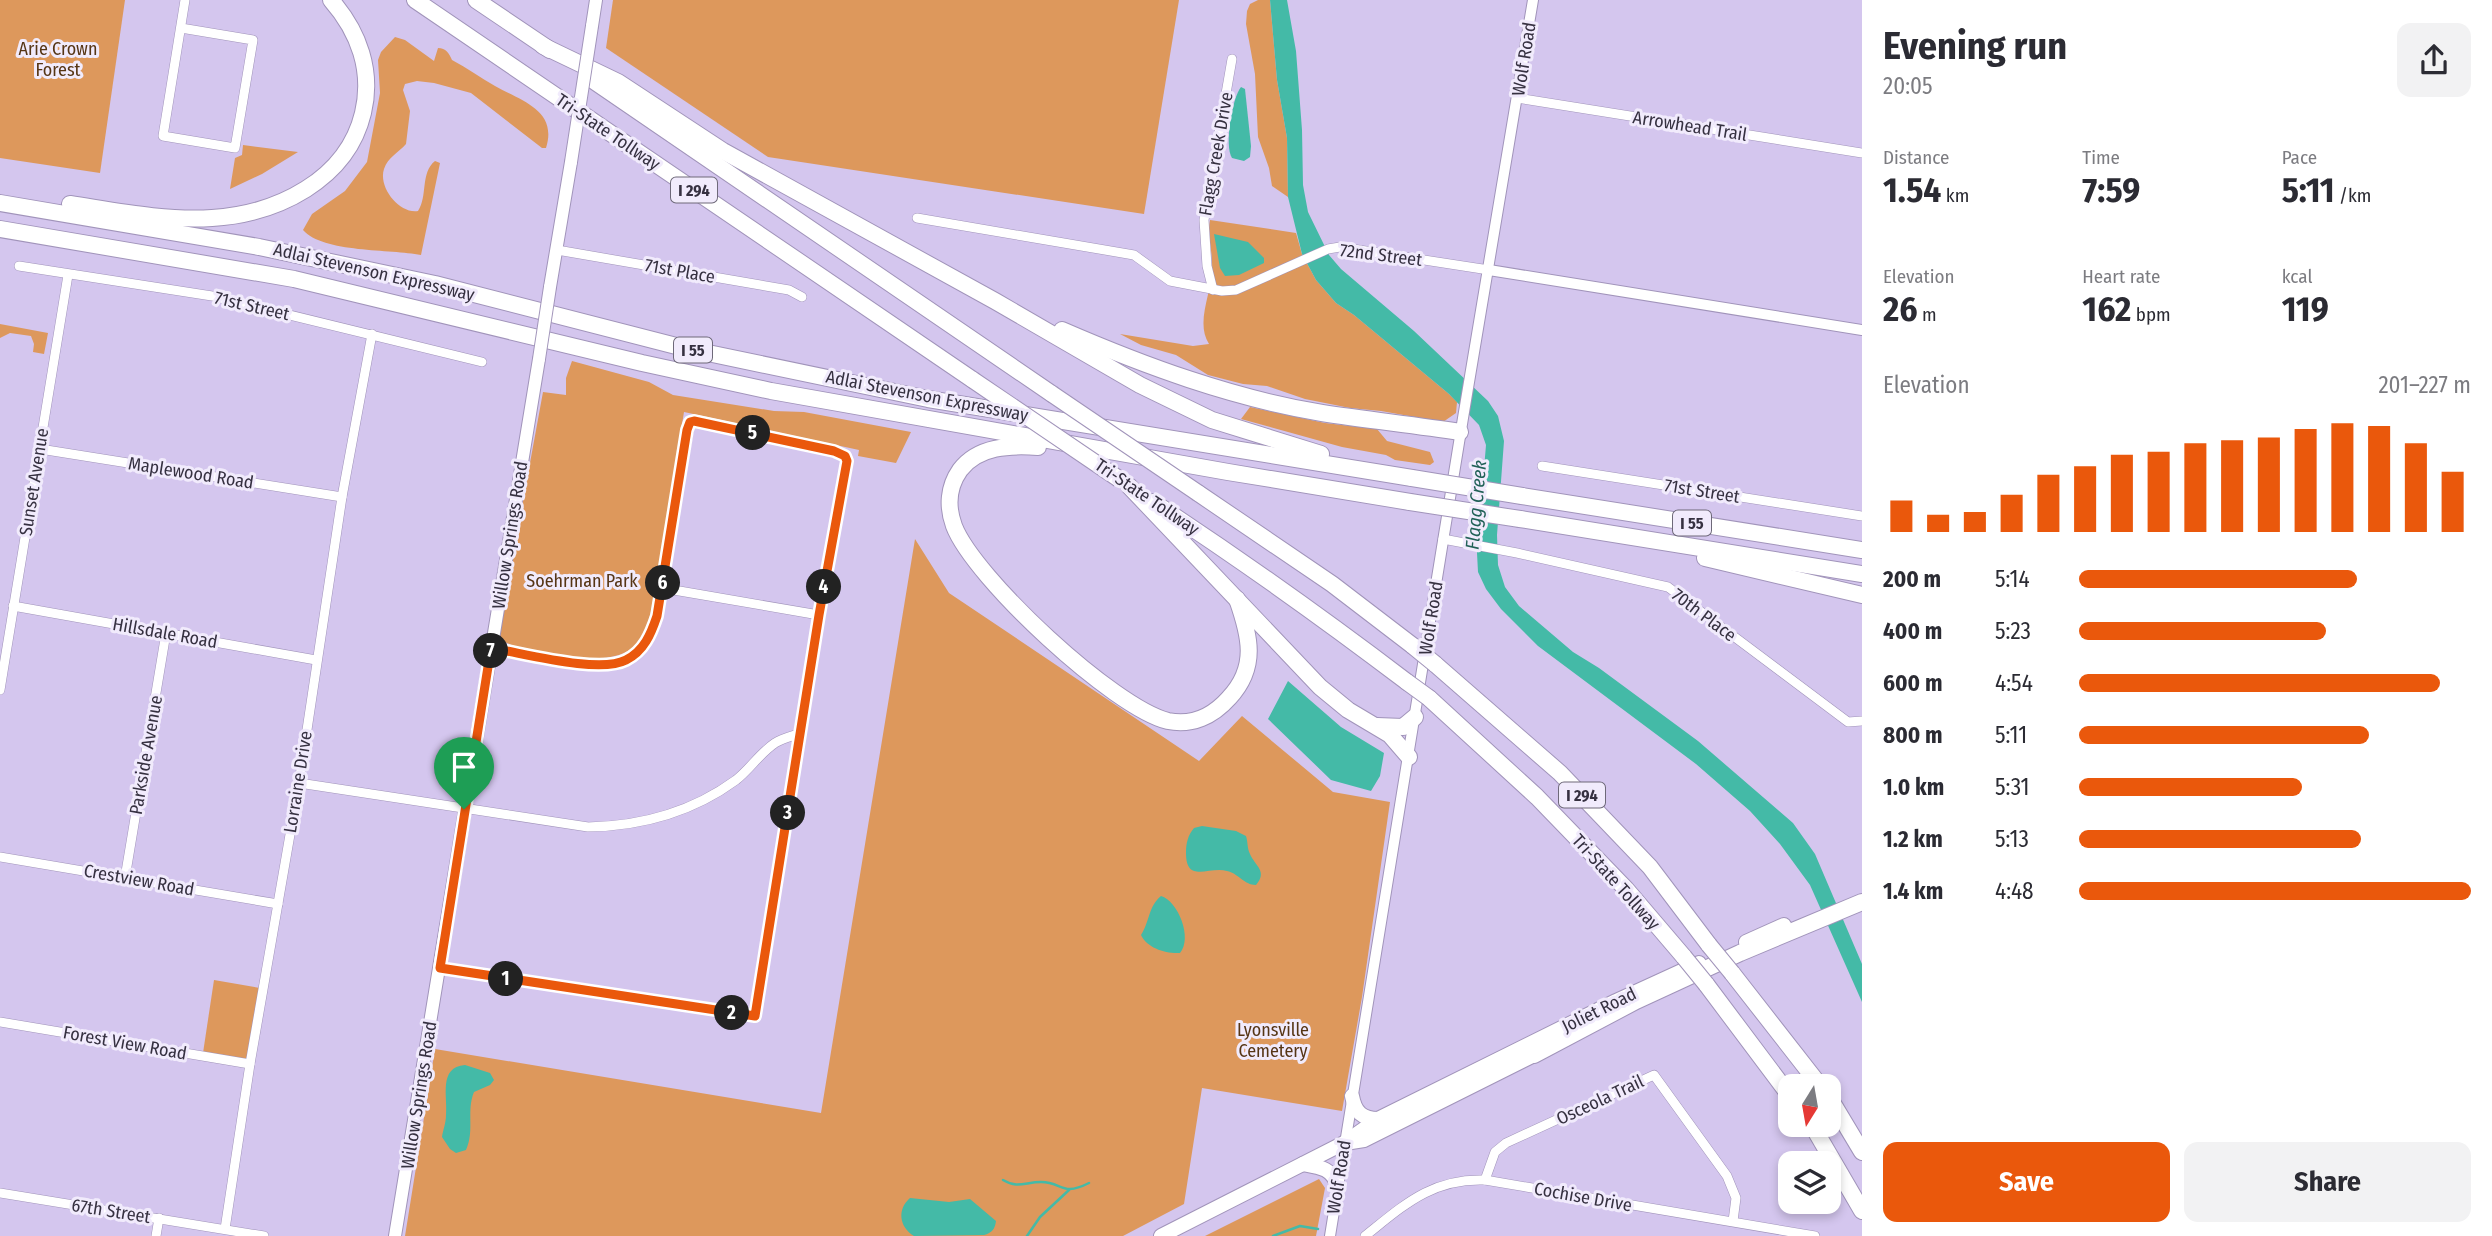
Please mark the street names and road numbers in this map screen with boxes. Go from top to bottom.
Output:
street label: Wolf Road [1507,20,1541,98]
street label: Tri-State Tollway [552,89,664,175]
street label: Flagg Creek Drive [1194,90,1238,218]
street label: Arrowhead Trail [1631,106,1749,146]
road number: I 294 [671,178,717,202]
street label: Adlai Stevenson Expressway [271,238,477,306]
street label: 72nd Street [1339,239,1423,271]
street label: 71st Place [643,254,717,288]
street label: 71st Street [212,287,292,325]
road number: I 55 [674,338,712,362]
street label: Adlai Stevenson Expressway [824,366,1030,426]
street label: Sunset Avenue [15,427,53,537]
street label: Maplewood Road [127,452,255,494]
street label: Tri-State Tollway [1091,454,1203,540]
street label: Willow Springs Road [487,460,533,610]
street label: 71st Street [1663,474,1741,508]
road number: I 55 [1673,510,1711,536]
street label: Wolf Road [1414,579,1448,657]
street label: 70th Place [1667,584,1741,646]
street label: Hillsdale Road [111,613,219,653]
street label: Parkside Avenue [125,693,167,816]
street label: Lorraine Drive [279,729,317,835]
road number: I 294 [1559,782,1605,808]
street label: Tri-State Tollway [1567,830,1665,934]
street label: Crestview Road [82,859,196,901]
street label: Joliet Road [1558,983,1640,1037]
street label: Willow Springs Road [396,1020,442,1170]
street label: Forest View Road [61,1021,189,1065]
street label: Osceola Trail [1553,1070,1647,1130]
street label: Wolf Road [1322,1138,1356,1216]
street label: Cochise Drive [1532,1178,1634,1216]
street label: 67th Street [70,1194,152,1228]

